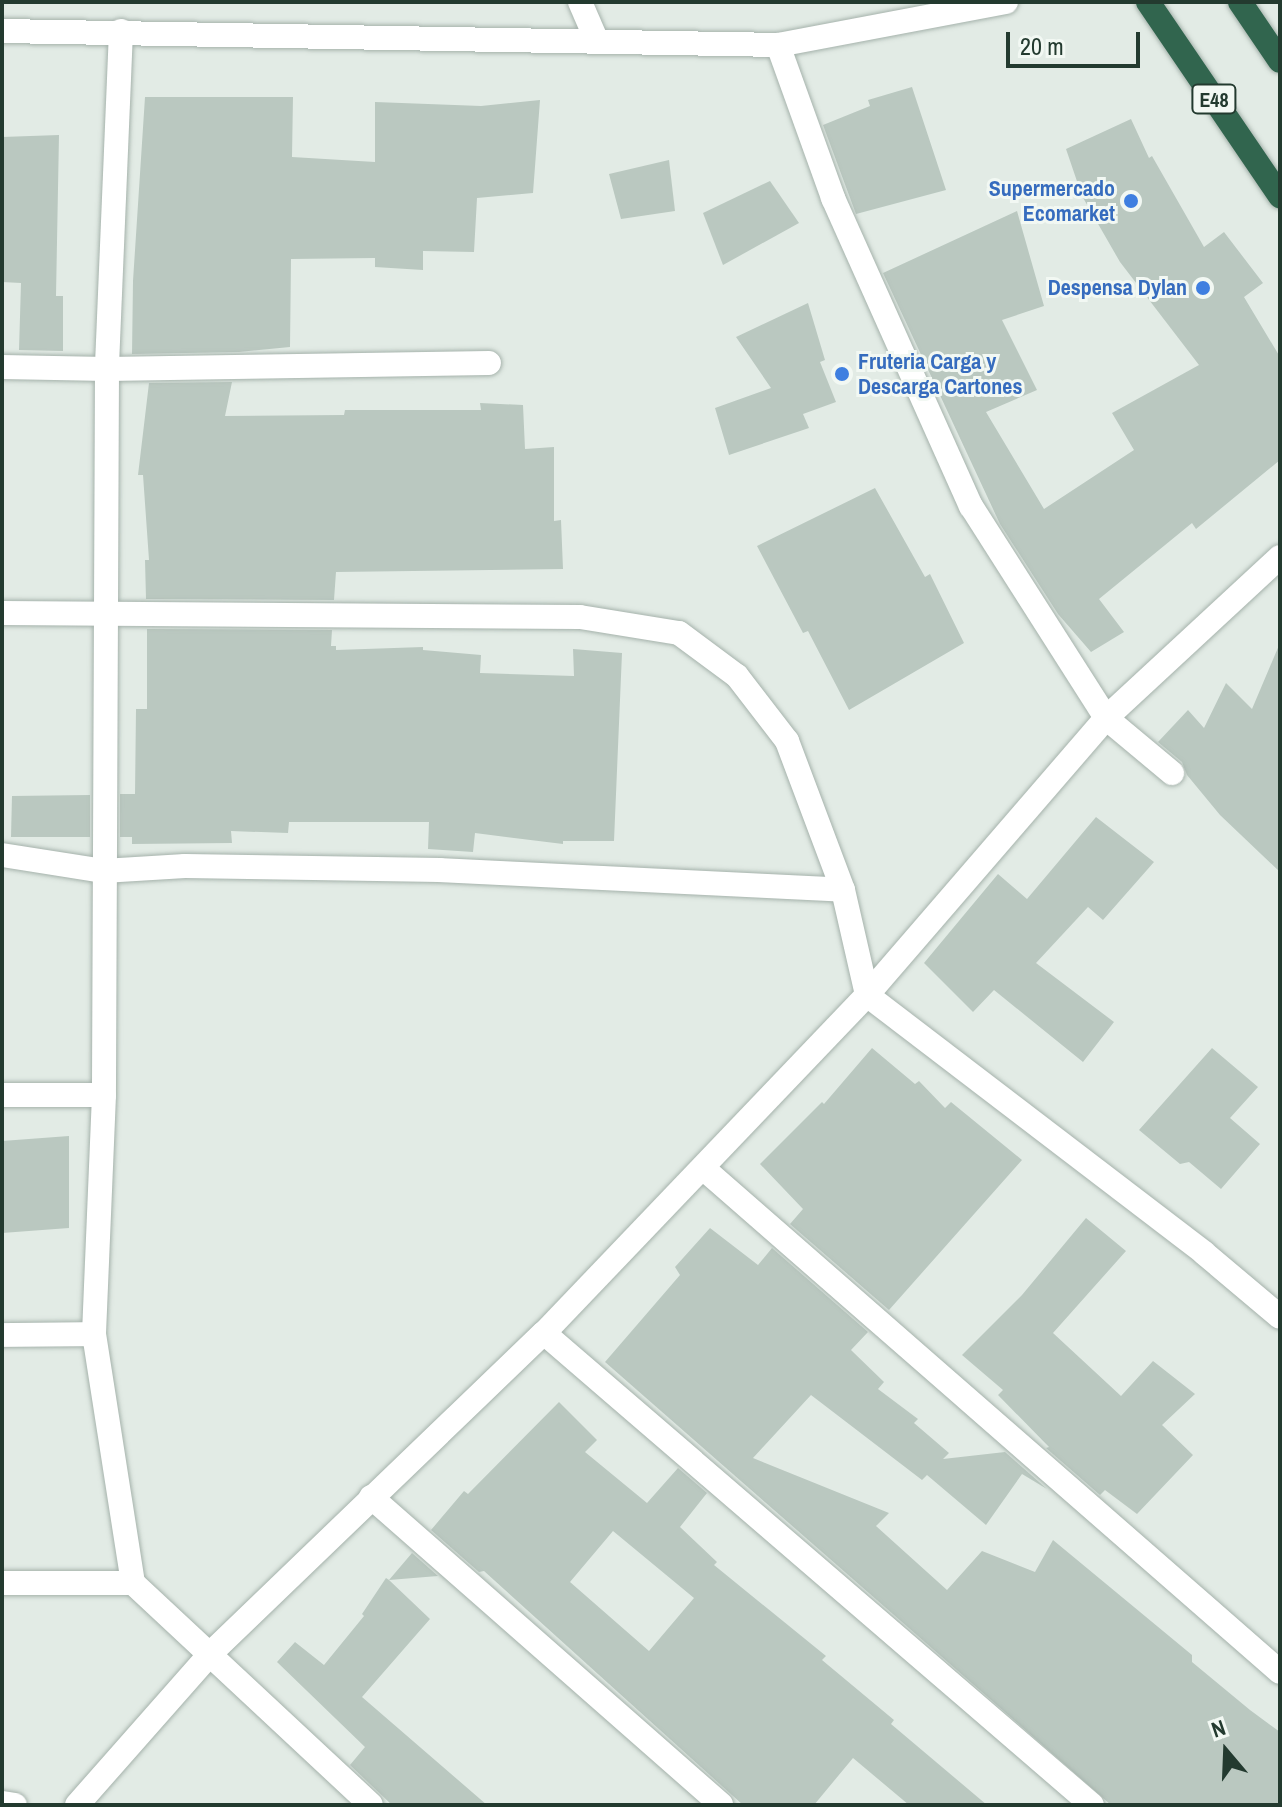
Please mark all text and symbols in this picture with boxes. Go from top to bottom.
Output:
scale bar [1010,16,1144,66]
text: 20 m [1020,30,1064,62]
road number: E48 [1190,83,1238,115]
place label: Supermercado Ecomarket [989,175,1115,226]
marker: Supermercado Ecomarket [1122,192,1140,210]
place label: Despensa Dylan [1048,275,1187,301]
marker: Despensa Dylan [1194,279,1212,297]
place label: Fruteria Carga y Descarga Cartones [858,348,1022,400]
marker: Fruteria Carga y Descarga Cartones [833,365,851,383]
north arrow [1186,1711,1266,1791]
text: N [1207,1712,1229,1745]

